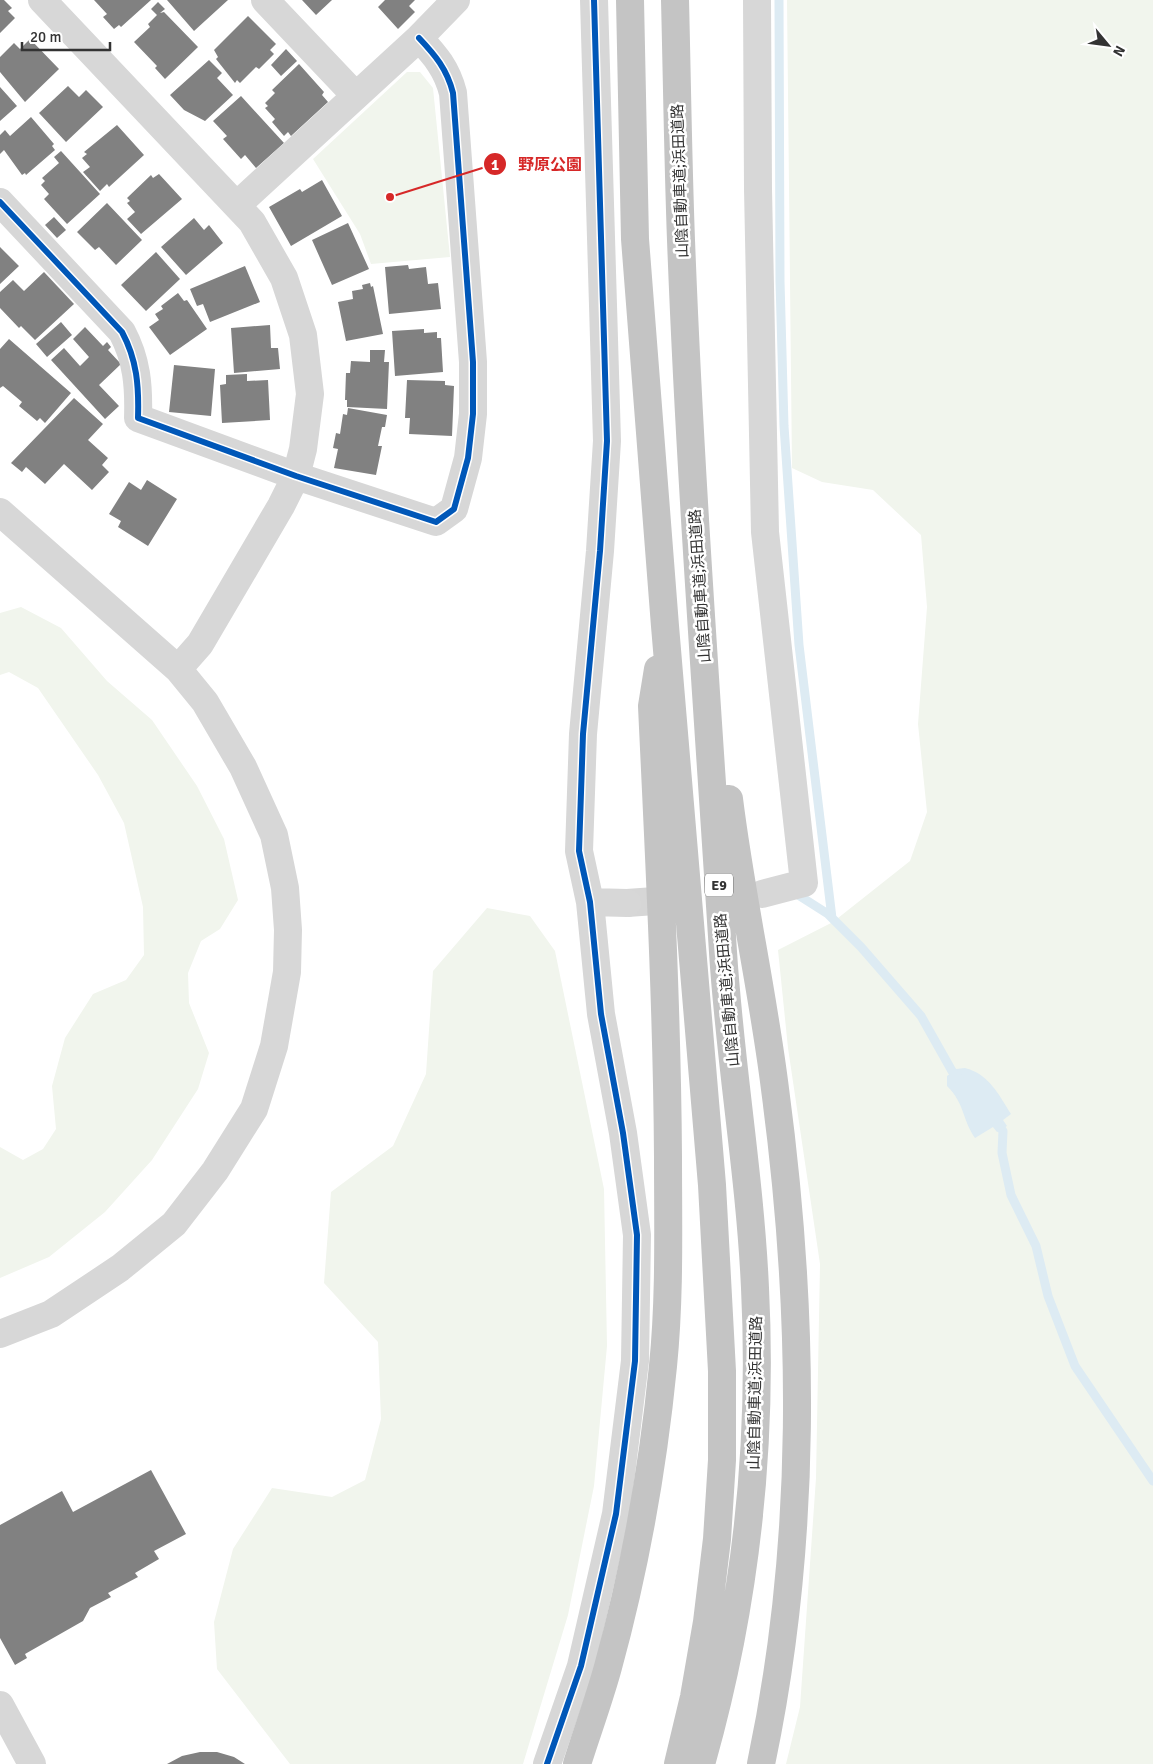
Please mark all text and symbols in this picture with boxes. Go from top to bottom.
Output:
scale bar [22,20,110,52]
north arrow [1083,20,1133,70]
text: 20 m [30,28,61,46]
text: N [1109,43,1129,59]
street label: 山陰自動車道;浜田道路 [668,104,692,258]
callout: 野原公園 [483,149,592,180]
text: 野原公園 [518,155,582,175]
text: 1 [491,156,499,174]
street label: 山陰自動車道;浜田道路 [686,509,714,663]
road number: E9 [705,874,733,896]
street label: 山陰自動車道;浜田道路 [711,912,743,1068]
street label: 山陰自動車道;浜田道路 [745,1316,765,1470]

